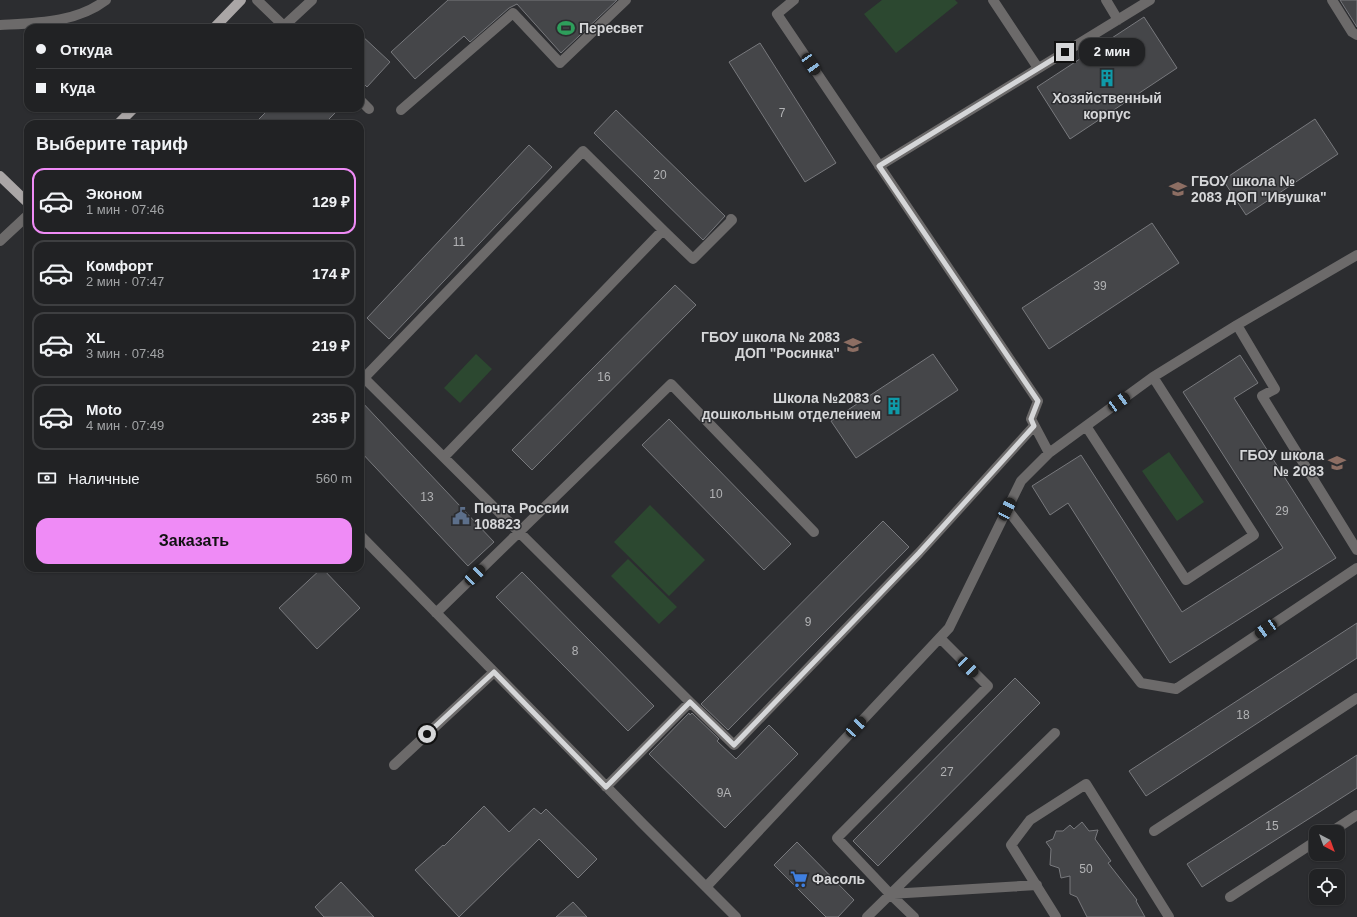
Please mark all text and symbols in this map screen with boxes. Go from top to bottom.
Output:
sports icon: Пересвет [556,18,576,38]
place label: Пересвет [579,20,644,36]
callout: 2 мин [1079,38,1145,66]
text: Откуда [60,41,112,58]
route end [1056,43,1074,61]
text: 2 мин [1094,44,1130,59]
car [799,51,823,77]
building icon: Хозяйственный корпус [1097,68,1117,88]
text: Куда [60,79,95,96]
place label: Хозяйственный корпус [1052,90,1162,122]
house number: 7 [779,106,786,120]
text: Выберите тариф [36,134,188,154]
house number: 20 [653,168,667,182]
place label: ГБОУ школа № 2083 ДОП "Ивушка" [1191,173,1327,205]
school or university icon: ГБОУ школа № 2083 ДОП "Ивушка" [1168,179,1188,199]
icon: car [38,183,74,219]
text: Эконом [86,185,142,202]
text: 129 ₽ [312,193,350,210]
text: 1 мин · 07:46 [86,202,164,217]
house number: 11 [453,235,466,249]
icon: car [38,255,74,291]
text: Комфорт [86,257,153,274]
text: 174 ₽ [312,265,350,282]
text: 2 мин · 07:47 [86,274,164,289]
house number: 39 [1093,279,1107,293]
icon: car [38,327,74,363]
text: XL [86,329,105,346]
place label: ГБОУ школа № 2083 ДОП "Росинка" [701,329,840,361]
school or university icon: ГБОУ школа № 2083 ДОП "Росинка" [843,335,863,355]
text: 219 ₽ [312,337,350,354]
text: 3 мин · 07:48 [86,346,164,361]
house number: 16 [597,370,611,384]
place label: Школа №2083 с дошкольным отделением [702,390,881,422]
car [1106,390,1132,414]
building icon: Школа №2083 с дошкольным отделением [884,396,904,416]
icon: car [38,399,74,435]
text: Moto [86,401,122,418]
text: 235 ₽ [312,409,350,426]
text: 4 мин · 07:49 [86,418,164,433]
place label: ГБОУ школа № 2083 [1239,447,1324,479]
school or university icon: ГБОУ школа № 2083 [1327,453,1347,473]
icon: cash [36,467,58,489]
text: Наличные [68,470,140,487]
text: 560 m [316,471,352,486]
house number: 10 [709,487,723,501]
house number: 13 [420,490,434,504]
car [996,496,1018,522]
place label: Почта России 108823 [474,500,569,532]
house number: 29 [1275,504,1289,518]
public building icon: Почта России 108823 [451,506,471,526]
button: Заказать [36,518,352,564]
car [462,562,488,588]
house number: 9 [805,615,812,629]
car [1253,617,1279,641]
house number: 8 [572,644,579,658]
car [955,654,981,680]
house number: 18 [1236,708,1250,722]
car [843,714,869,740]
route start [418,725,436,743]
house number: 27 [940,765,954,779]
house number: 9А [717,786,731,800]
house number: 15 [1265,819,1279,833]
north arrow [1309,825,1345,861]
map controls [1309,825,1345,905]
house number: 50 [1079,862,1093,876]
supermarket icon: Фасоль [789,869,809,889]
button: locate [1309,869,1345,905]
place label: Фасоль [812,871,866,887]

